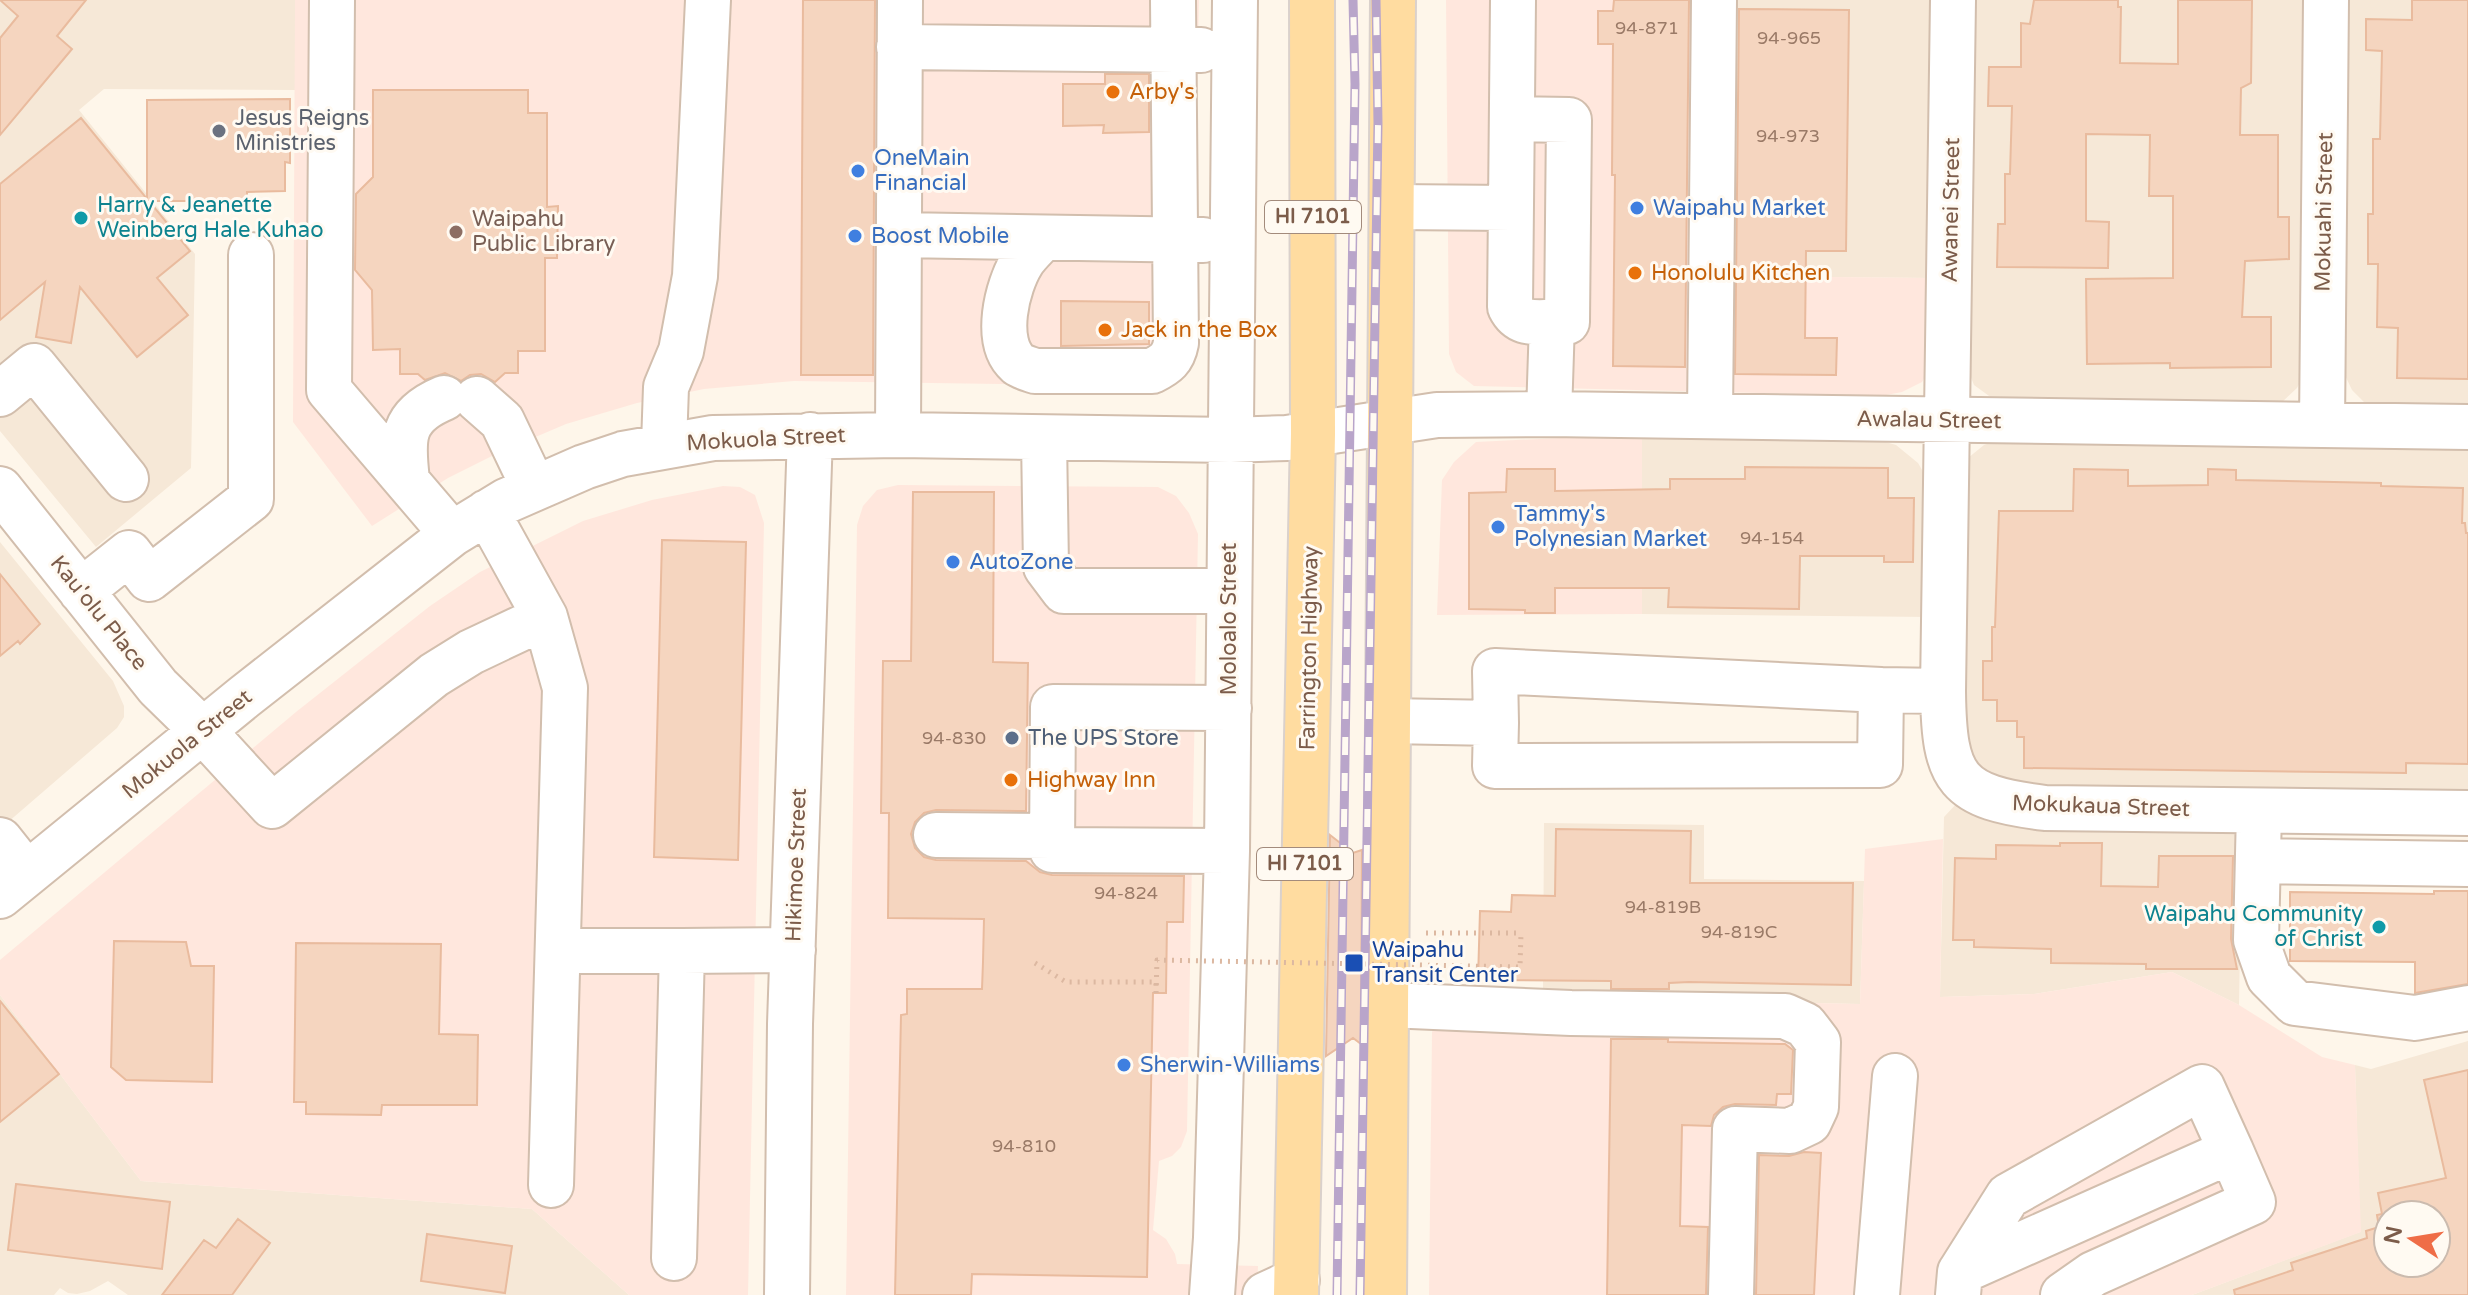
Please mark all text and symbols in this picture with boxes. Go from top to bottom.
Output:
house number: 94-871 [1615,17,1679,39]
house number: 94-965 [1757,27,1821,49]
place label: Arby's [1129,79,1195,105]
marker: Arby's [1104,83,1122,101]
place label: Jesus Reigns Ministries [235,105,369,156]
marker: Jesus Reigns Ministries [210,122,228,140]
house number: 94-973 [1756,125,1820,147]
street label: Mokuahi Street [2310,132,2338,292]
street label: Awanei Street [1937,137,1965,283]
place label: OneMain Financial [874,145,970,196]
marker: OneMain Financial [849,162,867,180]
place label: Harry & Jeanette Weinberg Hale Kuhao [97,192,324,243]
place label: Waipahu Market [1653,195,1826,221]
marker: Waipahu Market [1628,199,1646,217]
road number: HI 7101 [1265,201,1361,233]
place label: Waipahu Public Library [472,206,616,257]
marker: Harry & Jeanette Weinberg Hale Kuhao [72,209,90,227]
marker: Waipahu Public Library [447,223,465,241]
place label: Boost Mobile [871,223,1009,249]
marker: Boost Mobile [846,227,864,245]
place label: Honolulu Kitchen [1651,260,1830,286]
marker: Honolulu Kitchen [1626,264,1644,282]
place label: Jack in the Box [1121,317,1278,343]
marker: Jack in the Box [1096,321,1114,339]
street label: Awalau Street [1856,406,2002,434]
street label: Mokuola Street [686,422,846,456]
place label: Tammy's Polynesian Market [1514,501,1707,552]
marker: Tammy's Polynesian Market [1489,518,1507,536]
house number: 94-154 [1740,527,1804,549]
street label: Moloalo Street [1216,543,1242,696]
street label: Farrington Highway [1294,545,1324,751]
place label: AutoZone [969,549,1073,575]
street label: Kau'olu Place [45,550,153,676]
marker: AutoZone [944,553,962,571]
street label: Mokuola Street [117,684,257,804]
place label: The UPS Store [1028,725,1179,751]
house number: 94-830 [922,727,986,749]
marker: The UPS Store [1003,729,1021,747]
place label: Highway Inn [1027,767,1156,793]
marker: Highway Inn [1002,771,1020,789]
street label: Hikimoe Street [780,788,812,942]
street label: Mokukaua Street [2012,790,2190,822]
road number: HI 7101 [1257,848,1353,880]
house number: 94-824 [1094,882,1158,904]
house number: 94-819B [1625,896,1701,918]
place label: Waipahu Community of Christ [2144,901,2363,952]
marker: Waipahu Community of Christ [2370,918,2388,936]
house number: 94-819C [1701,921,1777,943]
place label: Waipahu Transit Center [1372,937,1519,988]
marker: Waipahu Transit Center [1343,952,1365,974]
place label: Sherwin-Williams [1140,1052,1320,1078]
marker: Sherwin-Williams [1115,1056,1133,1074]
house number: 94-810 [992,1135,1056,1157]
north arrow [2372,1199,2452,1279]
text: N [2379,1224,2408,1246]

